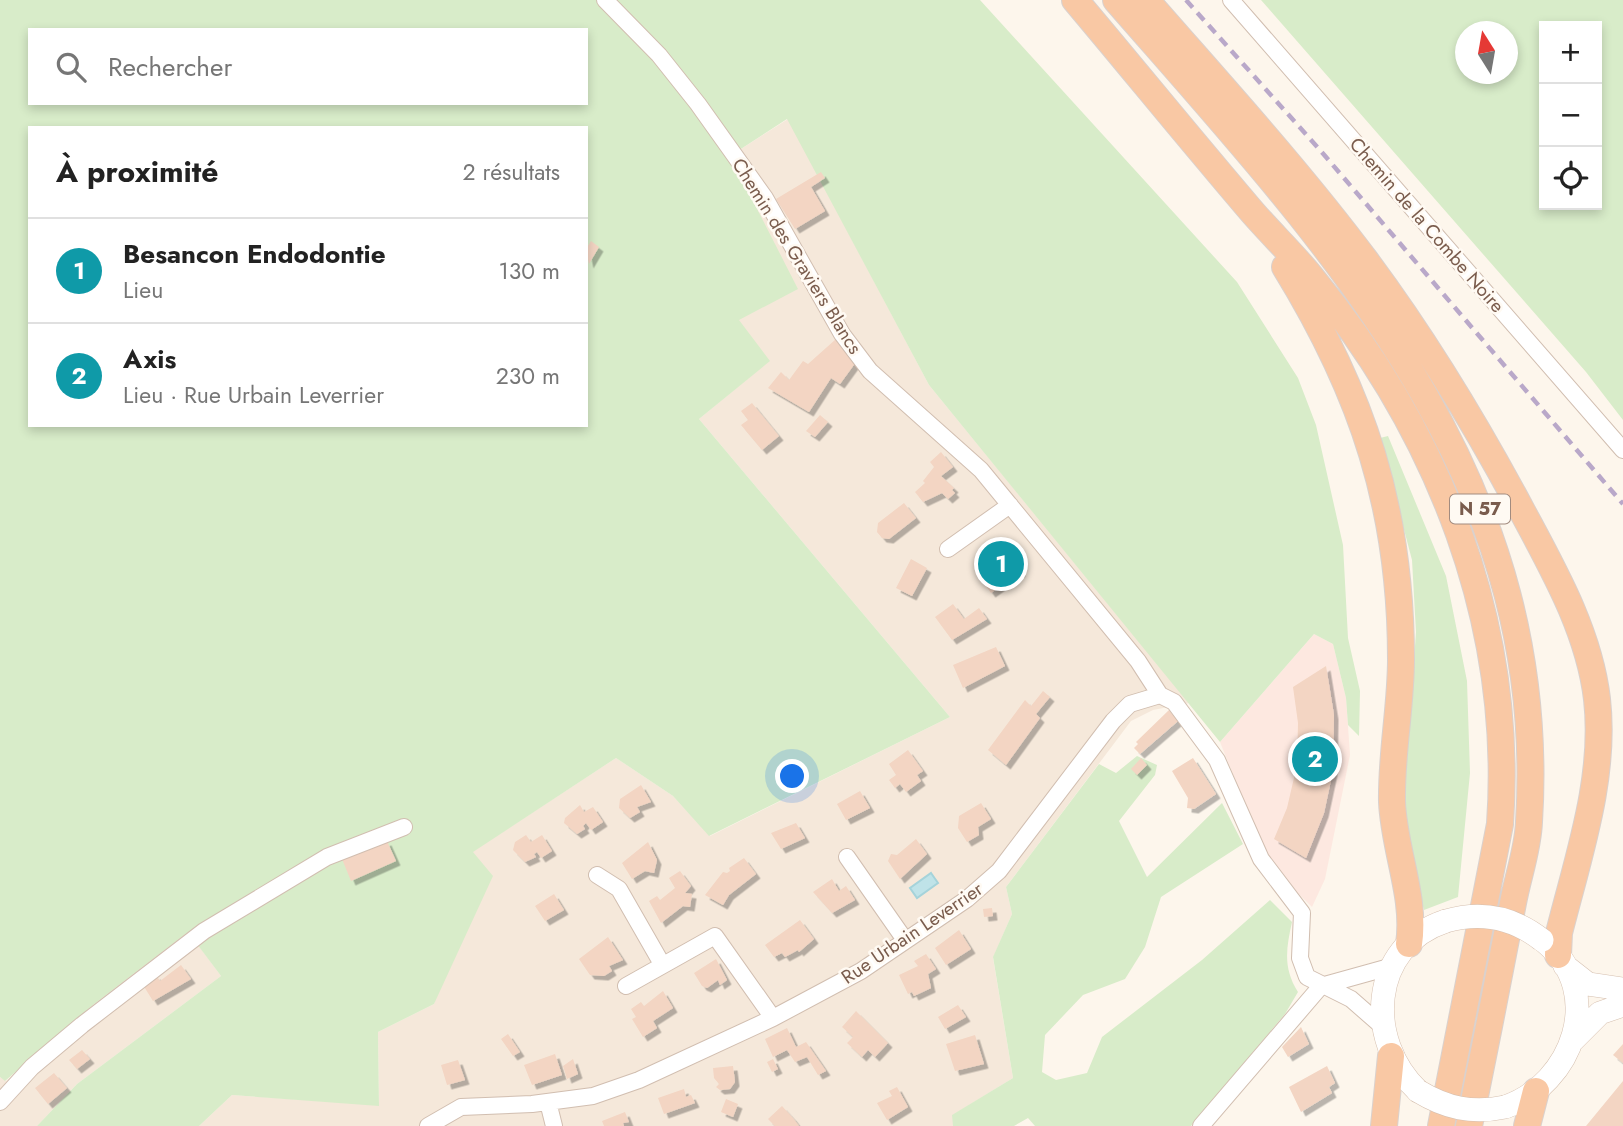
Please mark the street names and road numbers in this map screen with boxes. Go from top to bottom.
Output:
street label: Chemin de la Combe Noire [1343,131,1511,319]
street label: Chemin des Graviers Blancs [726,153,869,359]
road number: N 57 [1450,494,1510,524]
street label: Rue Urbain Leverrier [836,875,988,990]

